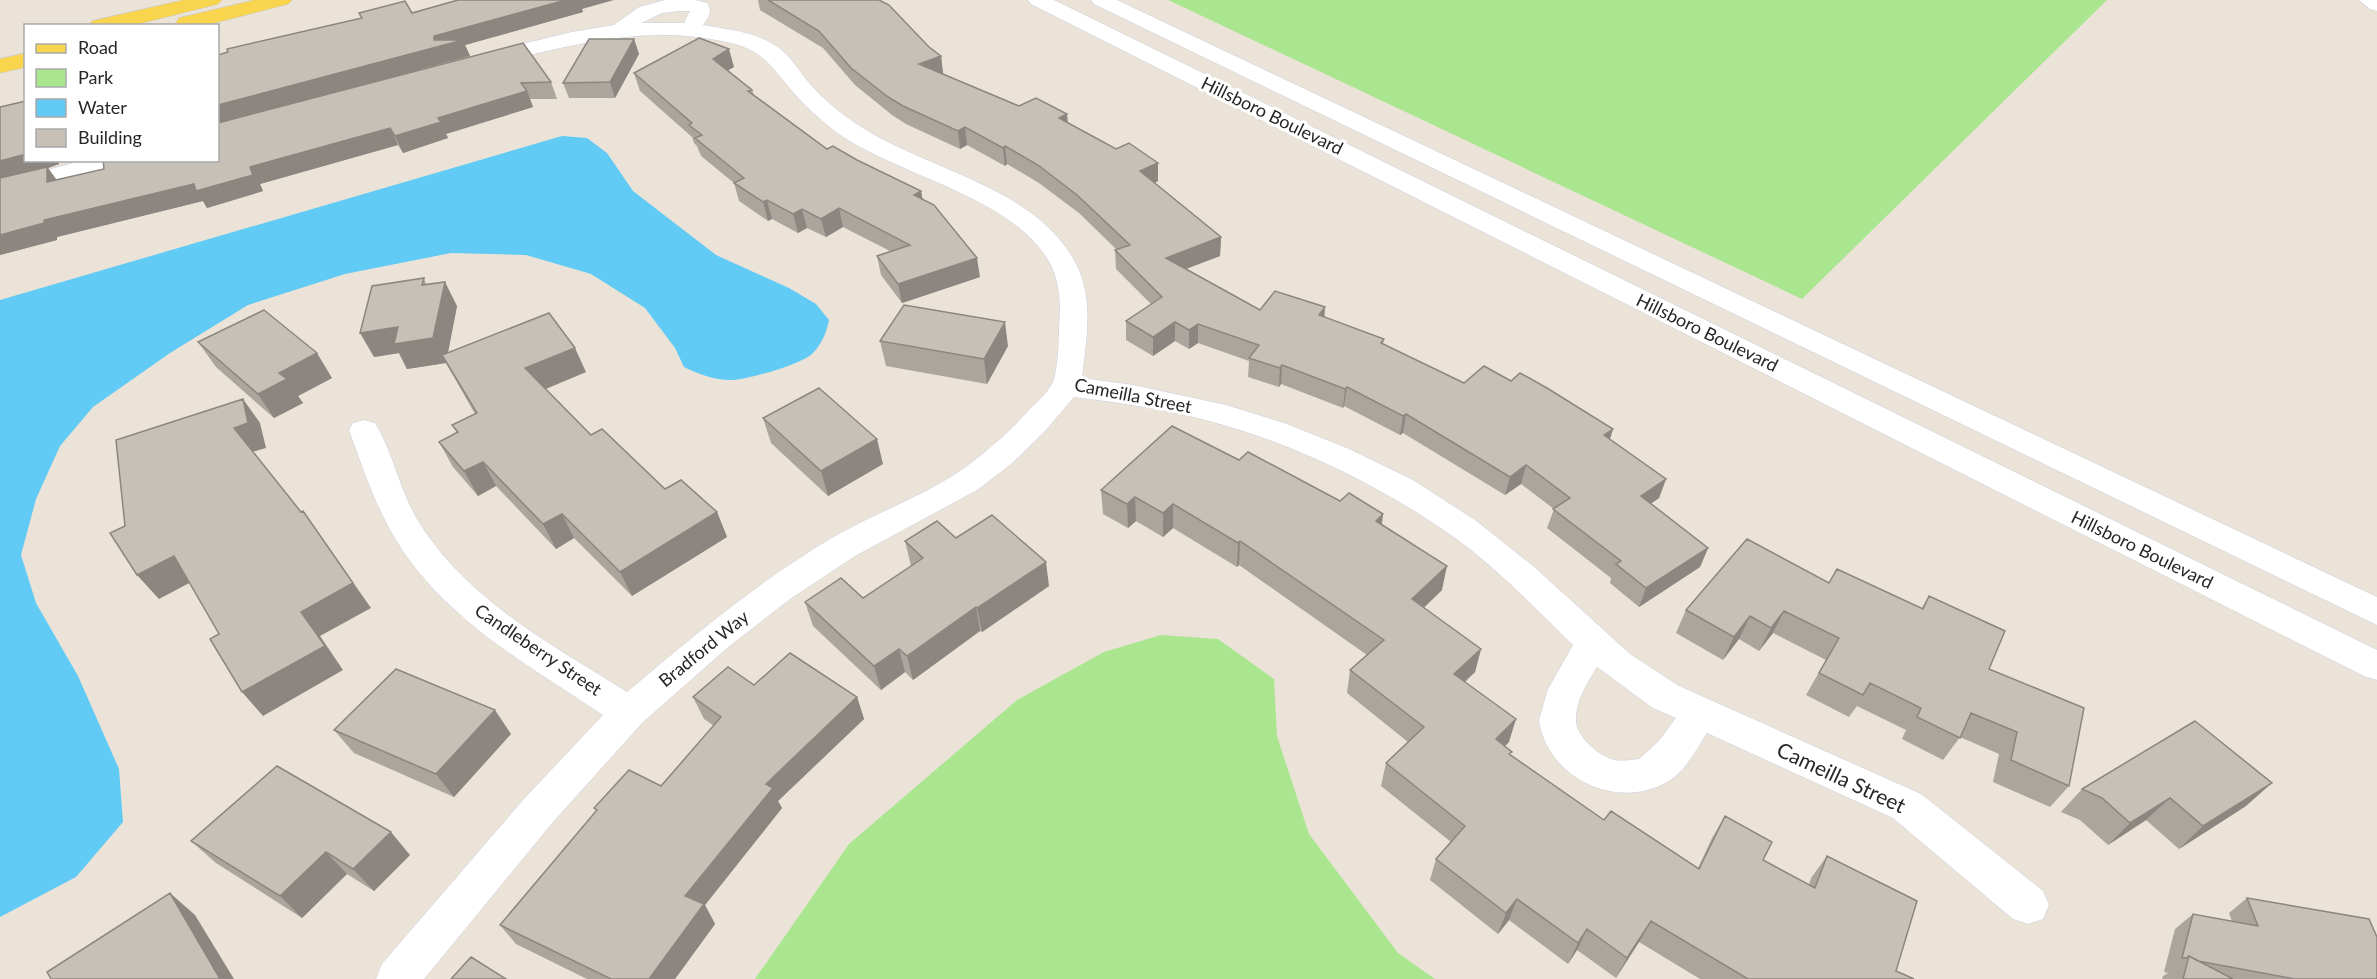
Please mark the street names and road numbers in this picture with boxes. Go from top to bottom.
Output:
street label: Hillsboro Boulevard [1198,71,1347,159]
street label: Hillsboro Boulevard [1633,288,1782,376]
street label: Cameilla Street [1073,373,1194,417]
street label: Hillsboro Boulevard [2068,505,2217,593]
street label: Candleberry Street [471,599,607,700]
street label: Bradford Way [654,605,753,691]
street label: Cameilla Street [1773,736,1910,818]

